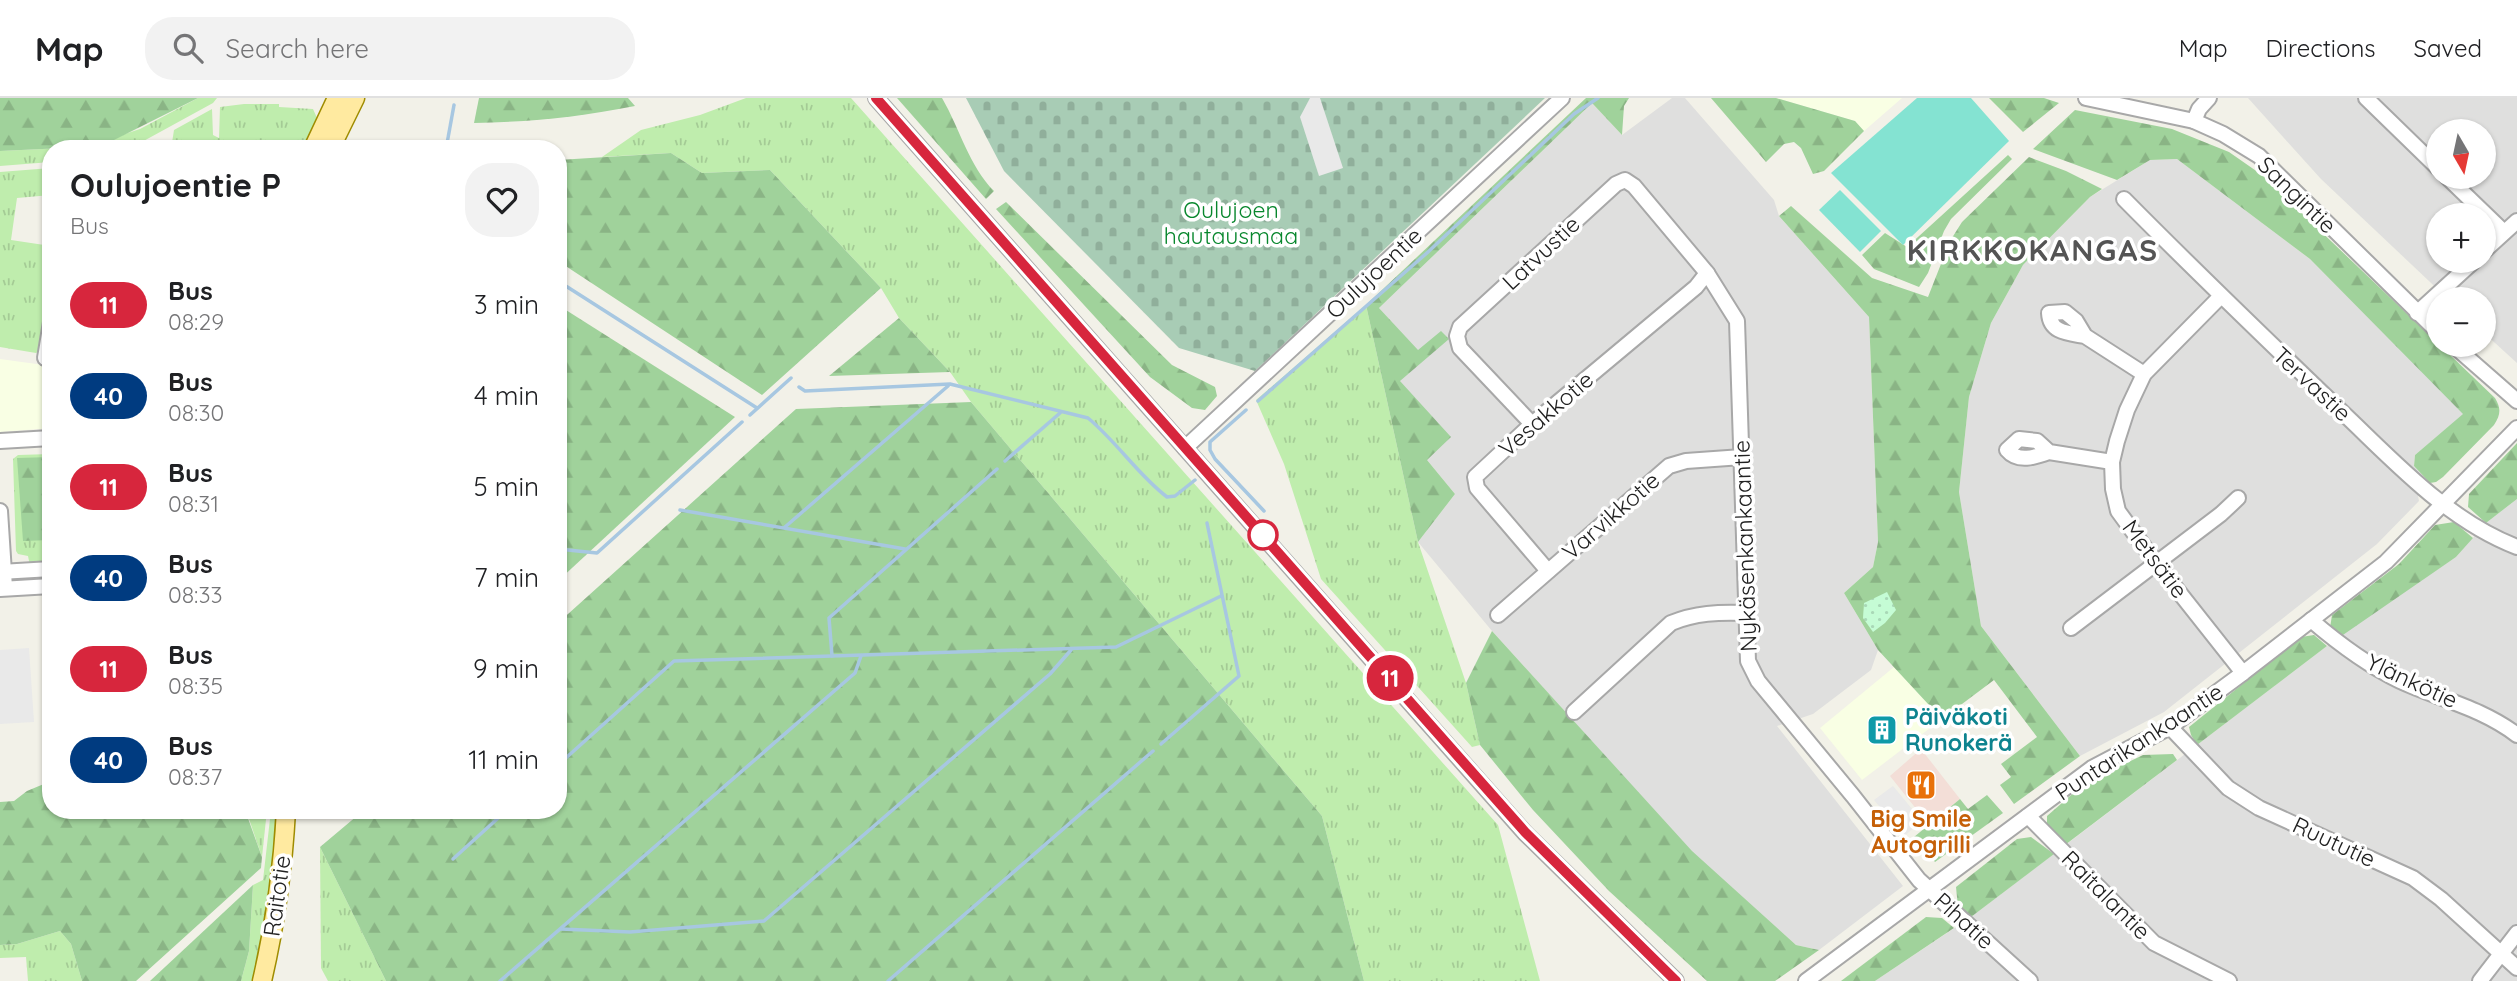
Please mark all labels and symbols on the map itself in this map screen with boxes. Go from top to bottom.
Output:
north arrow [2426,119,2496,189]
street label: Sangintie [2252,150,2343,239]
park label: Oulujoen hautausmaa [1164,195,1298,250]
street label: Latvustie [1496,209,1586,296]
street label: Oulujoentie [1319,221,1428,325]
district label: KIRKKOKANGAS [1907,231,2159,269]
street label: Tervastie [2267,340,2358,427]
street label: Vesakkotie [1492,365,1599,463]
street label: Nykäsenkankaantie [1726,440,1763,652]
street label: Varvikkotie [1556,465,1665,566]
street label: Metsätie [2116,514,2194,604]
unlabelled marker [1248,520,1278,550]
street label: Ylänkötie [2362,647,2462,714]
line badge: 11 [1358,655,1422,701]
street label: Puntarikankaantie [2049,677,2228,807]
place label: Päiväkoti Runokerä [1905,702,2012,757]
building icon: Päiväkoti Runokerä [1865,713,1899,747]
restaurant icon: Big Smile Autogrilli [1904,768,1938,802]
place label: Big Smile Autogrilli [1870,804,1972,859]
street label: Ruututie [2288,810,2380,873]
street label: Raitalantie [2056,844,2157,945]
street label: Raitotie [256,853,297,938]
street label: Pihatie [1928,886,2001,955]

